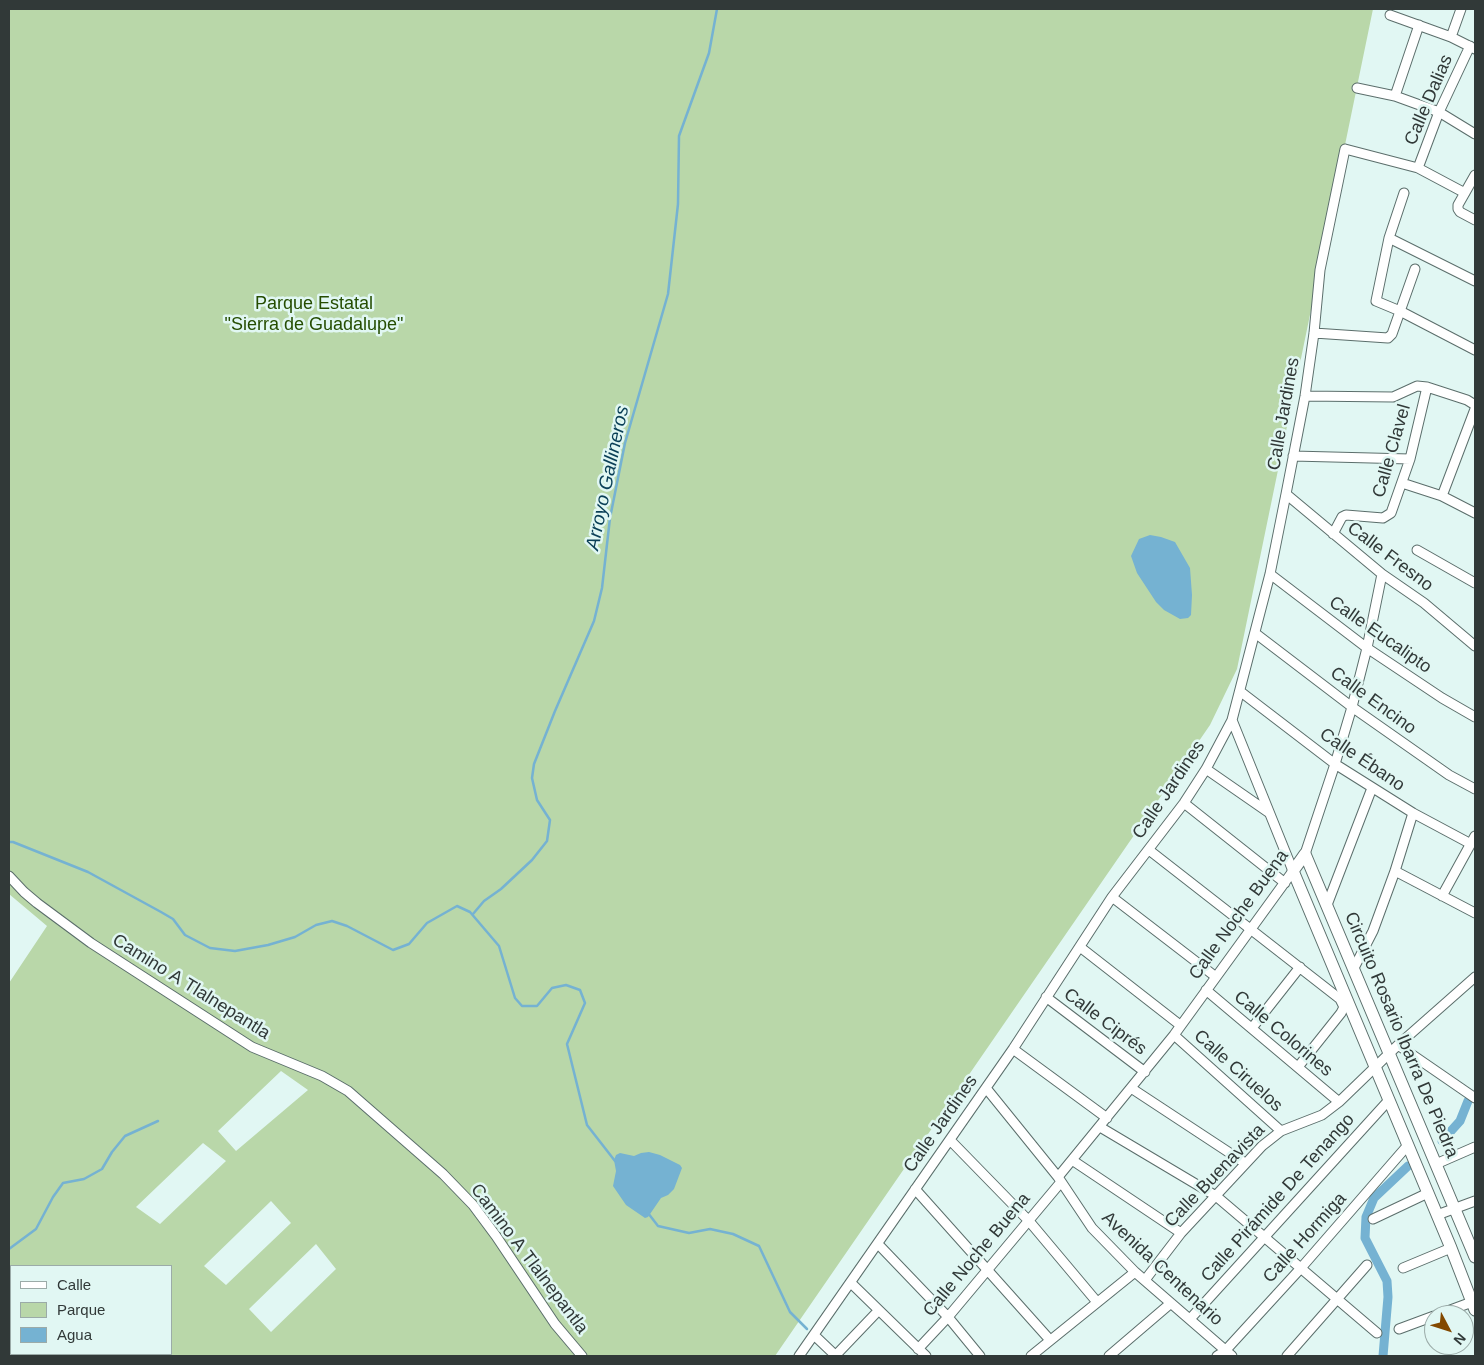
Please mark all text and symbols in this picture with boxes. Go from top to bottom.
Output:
street label: Calle Dalias [1400,52,1458,148]
park label: Parque Estatal "Sierra de Guadalupe" [225,293,403,336]
street label: Calle Jardines [1263,356,1305,472]
street label: Calle Clavel [1368,402,1416,500]
water label: Arroyo Gallineros [582,404,634,552]
street label: Calle Fresno [1343,518,1437,596]
street label: Calle Eucalipto [1325,592,1435,678]
street label: Calle Encino [1326,663,1420,739]
street label: Calle Ébano [1315,724,1409,796]
street label: Calle Jardines [1128,737,1210,843]
street label: Calle Noche Buena [1185,846,1293,984]
street label: Circuito Rosario Ibarra De Piedra [1339,909,1463,1161]
street label: Camino A Tlalnepantla [108,930,274,1044]
street label: Calle Ciprés [1059,984,1151,1060]
street label: Calle Colorines [1229,986,1337,1082]
street label: Calle Ciruelos [1189,1025,1287,1117]
street label: Calle Jardines [899,1071,983,1177]
street label: Calle Pirámide De Tenango [1197,1109,1359,1287]
street label: Calle Buenavista [1160,1120,1270,1232]
street label: Camino A Tlalnepantla [466,1180,592,1338]
street label: Calle Hormiga [1259,1188,1351,1288]
street label: Calle Noche Buena [919,1189,1035,1321]
street label: Avenida Centenario [1097,1207,1227,1331]
legend [10,1265,172,1355]
text: Calle [57,1276,91,1293]
text: Parque [57,1301,105,1318]
north arrow [1424,1305,1474,1355]
text: Agua [57,1326,92,1343]
text: N [1450,1330,1469,1348]

